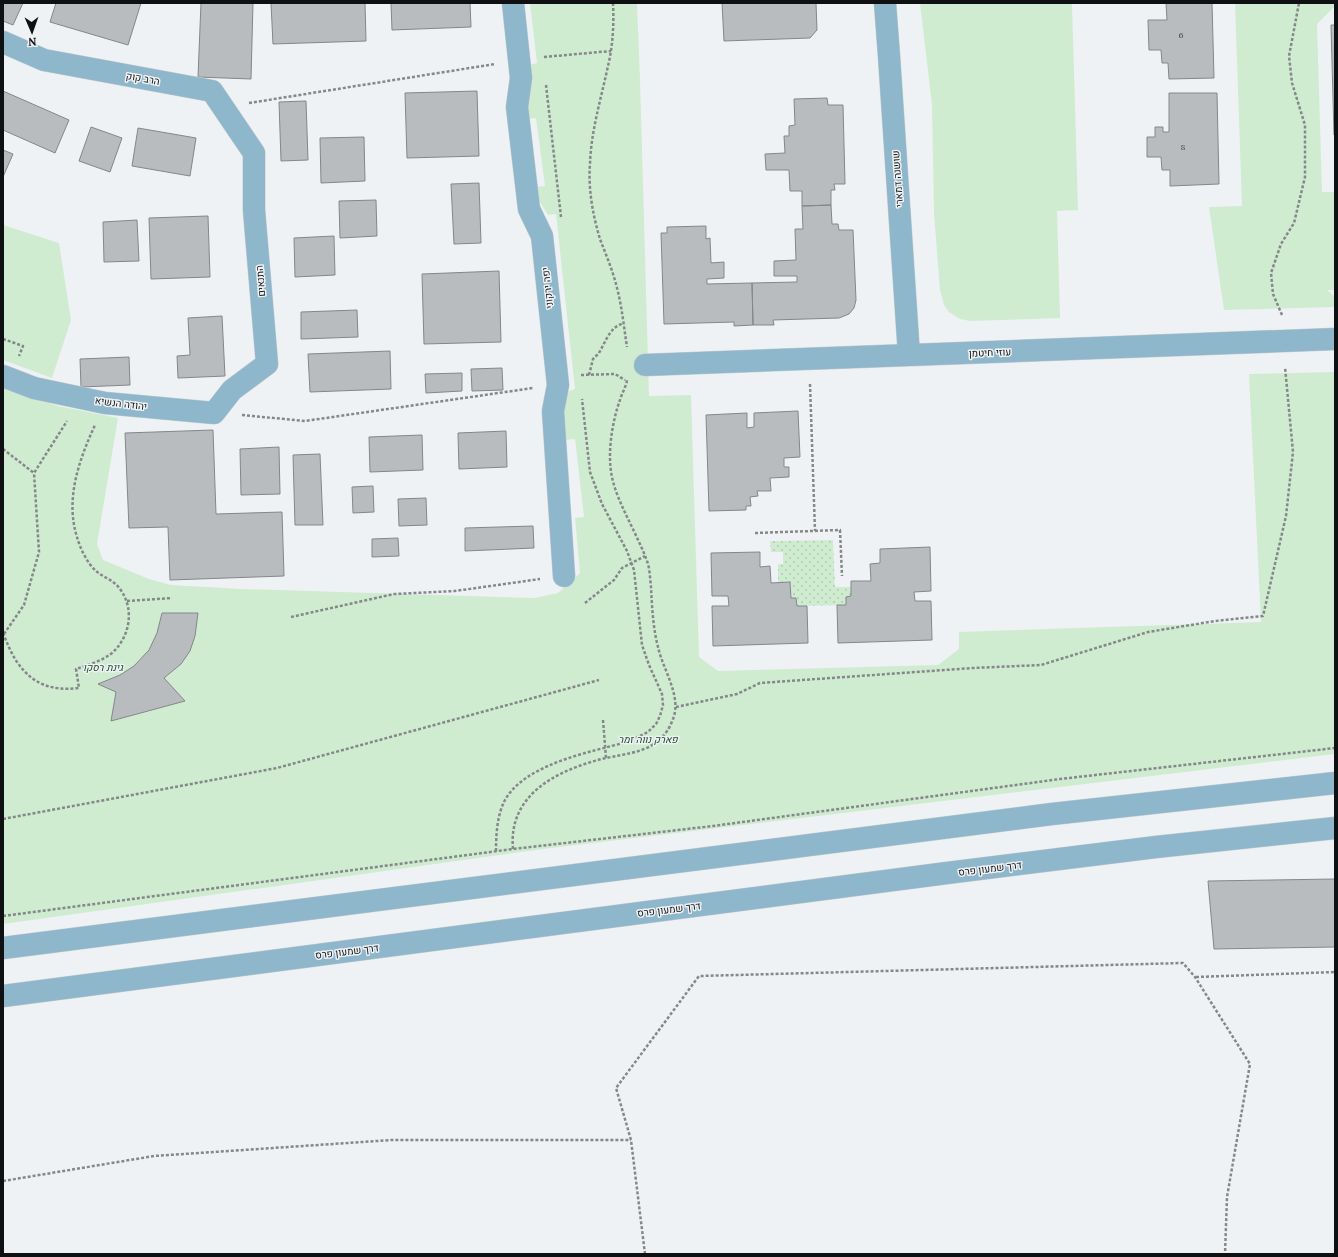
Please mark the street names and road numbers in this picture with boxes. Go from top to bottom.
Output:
street label: הרב קוק [125,69,161,88]
street label: שושנה דמארי [889,150,906,208]
street label: התנאים [253,265,268,297]
street label: יפה ירקוני [539,267,556,309]
street label: עוזי חיטמן [969,345,1011,360]
street label: יהודה הנשיא [94,394,148,413]
street label: דרך שמעון פרס [958,858,1023,879]
street label: דרך שמעון פרס [637,899,702,920]
street label: דרך שמעון פרס [315,941,380,962]

